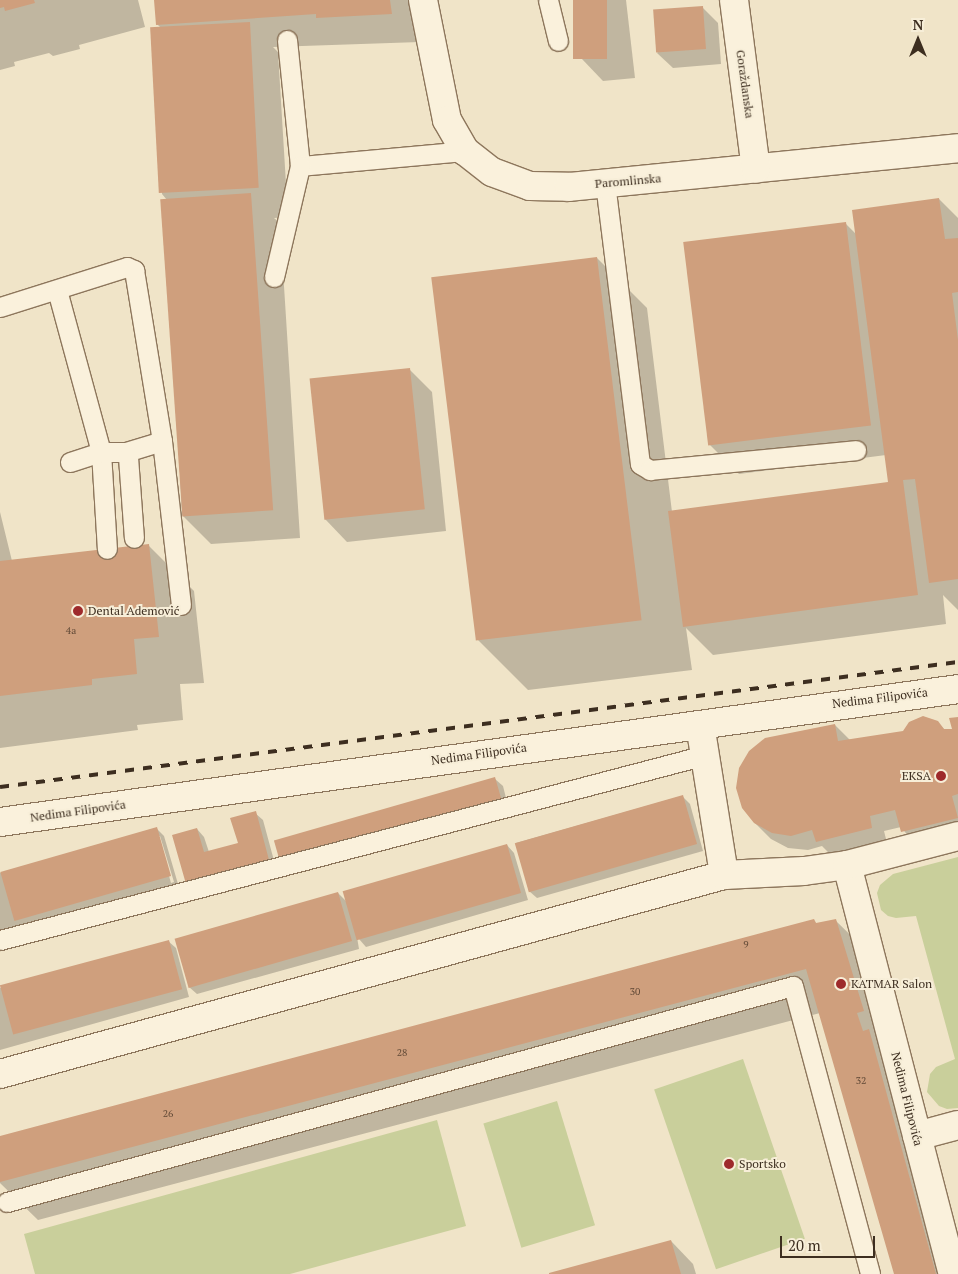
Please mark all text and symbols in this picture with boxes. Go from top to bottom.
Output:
north arrow [893,15,943,65]
text: N [913,15,923,34]
street label: Goraždanska [733,49,757,119]
street label: Paromlinska [594,171,662,191]
place label: Dental Ademović [88,604,180,618]
marker: Dental Ademović [72,605,84,617]
house number: 4a [66,625,76,637]
street label: Nedima Filipovića [831,685,929,711]
street label: Nedima Filipovića [430,740,528,768]
place label: EKSA [902,769,931,783]
marker: EKSA [935,770,947,782]
street label: Nedima Filipovića [29,797,127,825]
house number: 9 [743,939,749,951]
place label: KATMAR Salon [851,977,932,991]
marker: KATMAR Salon [835,978,847,990]
house number: 30 [630,986,640,998]
house number: 28 [397,1047,407,1059]
street label: Nedima Filipovića [888,1051,926,1147]
house number: 32 [856,1075,866,1087]
house number: 26 [163,1108,173,1120]
place label: Sportsko [739,1157,786,1171]
marker: Sportsko [723,1158,735,1170]
scale bar [783,1226,878,1258]
text: 20 m [788,1235,821,1255]

